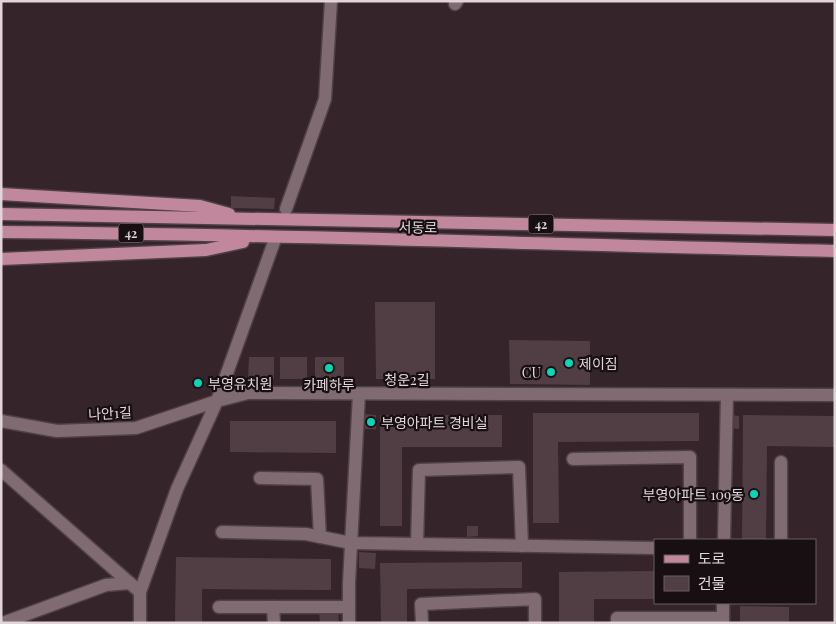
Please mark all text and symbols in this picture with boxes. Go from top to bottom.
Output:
road number: 42 [528,214,554,233]
street label: 서동로 [399,217,438,237]
road number: 42 [118,224,144,242]
place label: 제이짐 [579,354,618,373]
marker: 제이짐 [563,357,575,369]
marker: 카페하루 [323,362,335,374]
place label: CU [522,363,541,382]
marker: CU [545,366,557,378]
street label: 청운2길 [384,370,430,389]
place label: 부영유치원 [208,374,272,393]
place label: 카페하루 [303,375,355,394]
marker: 부영유치원 [192,377,204,389]
street label: 나안1길 [88,402,132,424]
place label: 부영아파트 경비실 [381,413,488,432]
marker: 부영아파트 경비실 [365,416,377,428]
place label: 부영아파트 109동 [643,485,744,504]
marker: 부영아파트 109동 [748,488,760,500]
legend [654,539,816,604]
text: 도로 [698,548,726,568]
text: 건물 [698,573,726,593]

